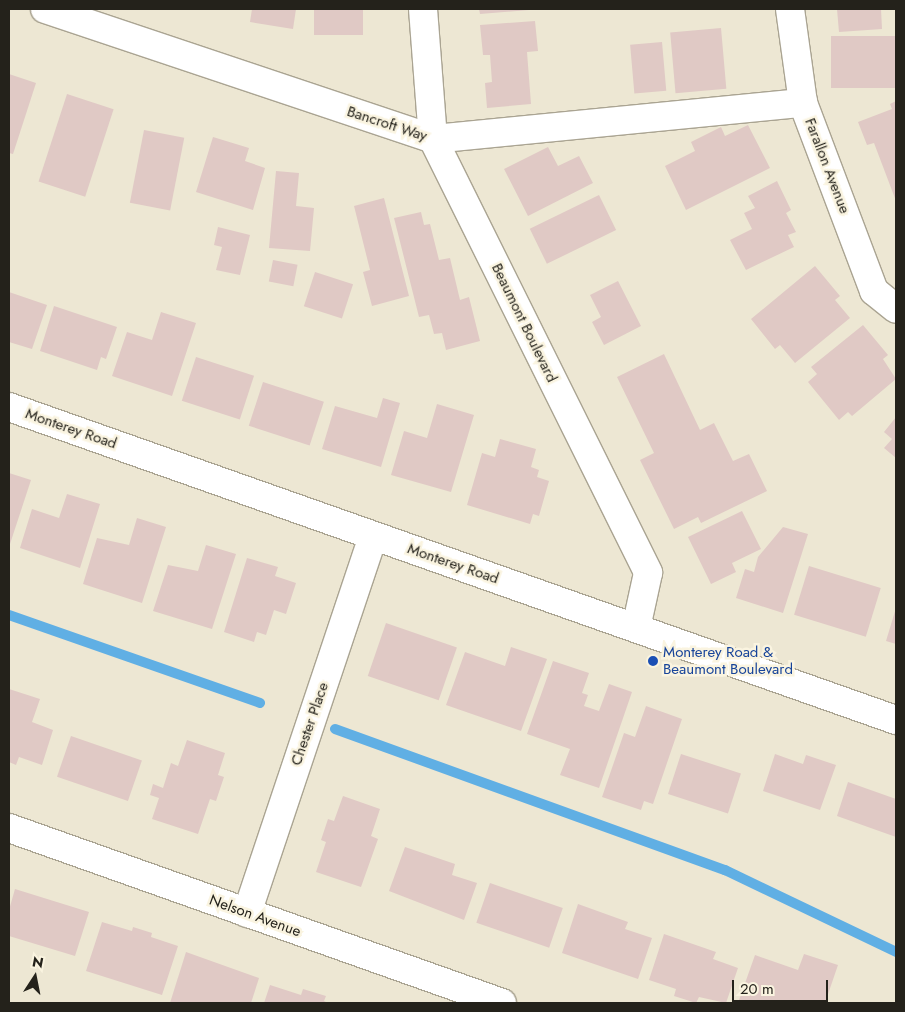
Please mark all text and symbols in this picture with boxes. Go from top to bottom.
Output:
street label: Bancroft Way [345,103,429,145]
street label: Farallon Avenue [801,116,853,216]
street label: Beaumont Boulevard [487,261,561,385]
street label: Monterey Road [23,405,119,453]
street label: Monterey Road [405,540,501,588]
place label: Monterey Road & Beaumont Boulevard [663,643,793,678]
marker: Monterey Road & Beaumont Boulevard [647,655,659,667]
street label: Chester Place [287,680,333,768]
street label: Nelson Avenue [207,891,303,941]
text: N [30,951,45,973]
north arrow [10,952,60,1002]
scale bar [735,970,831,1002]
text: 20 m [740,978,774,1000]

